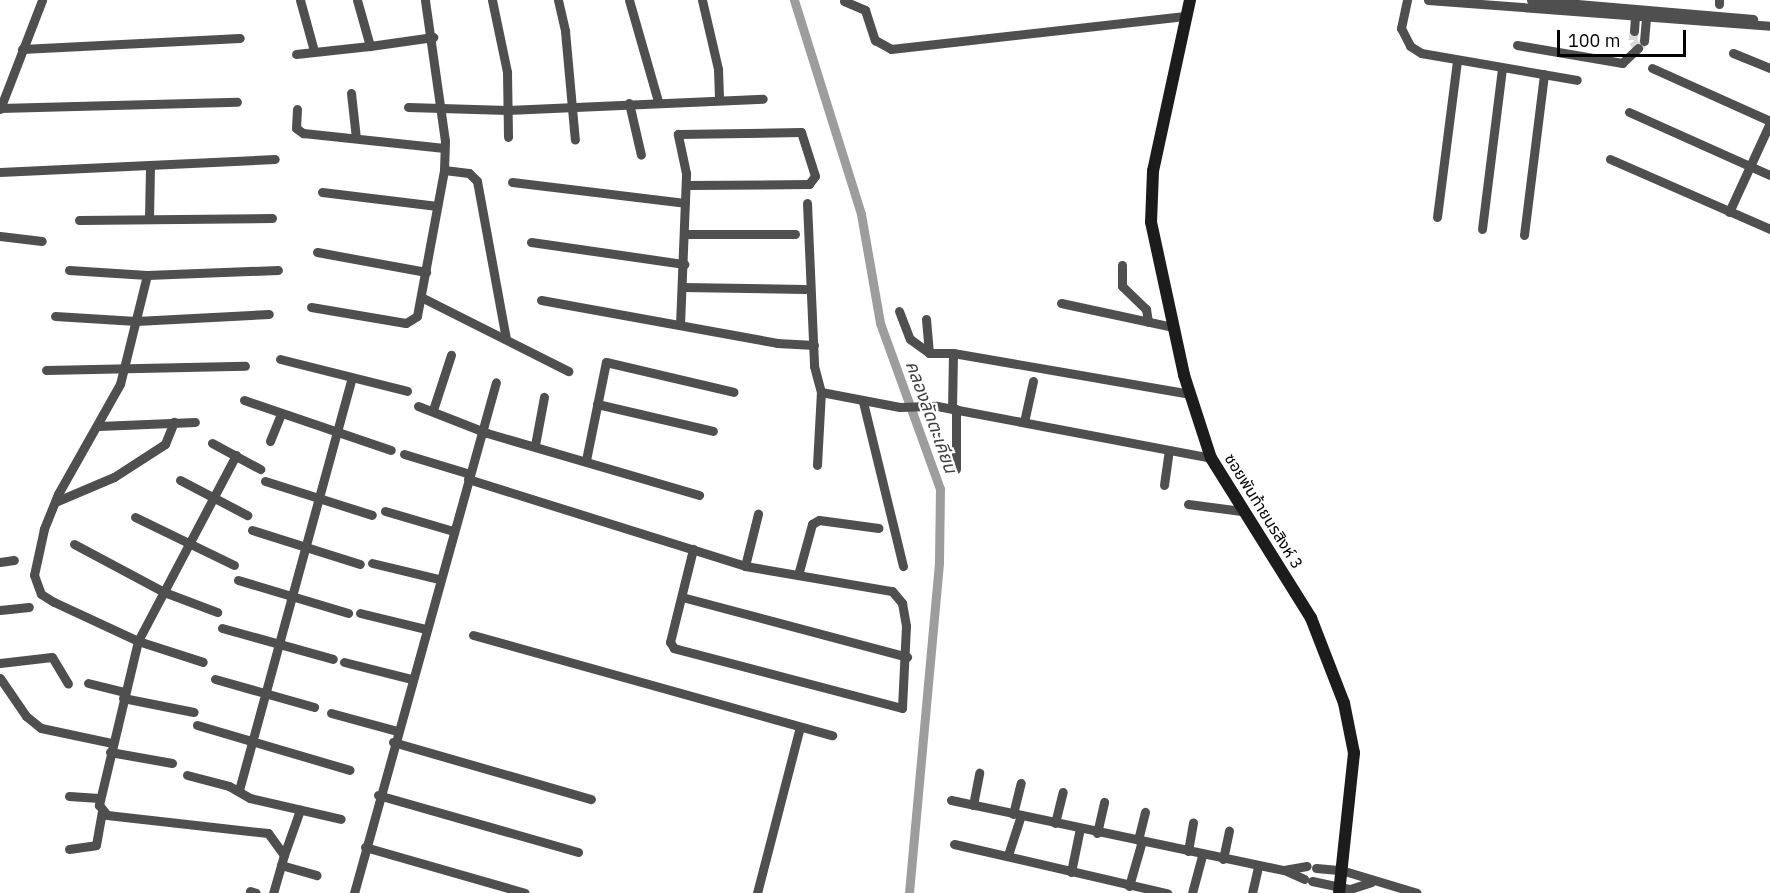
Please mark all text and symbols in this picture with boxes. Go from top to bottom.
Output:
scale bar [1560,18,1689,56]
text: 100 m [1568,29,1620,52]
water label: คลองลัดตะเคียน [901,358,961,476]
street label: ซอยพันท้ายนรสิงห์ 3 [1221,450,1307,572]

